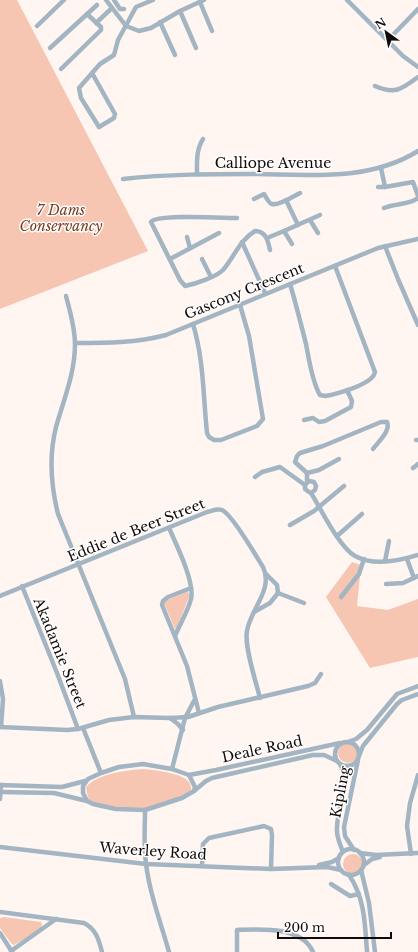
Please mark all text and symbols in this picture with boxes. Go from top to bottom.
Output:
north arrow [366,12,406,52]
text: N [372,15,389,32]
street label: Calliope Avenue [215,154,331,172]
park label: 7 Dams Conservancy [20,201,103,235]
street label: Gascony Crescent [182,259,307,323]
street label: Eddie de Beer Street [65,494,208,566]
street label: Akadamie Street [29,594,91,712]
street label: Deale Road [220,732,305,766]
street label: Kipling [326,764,354,820]
street label: Waverley Road [98,838,208,864]
scale bar [278,914,391,940]
text: 200 m [284,920,325,935]

